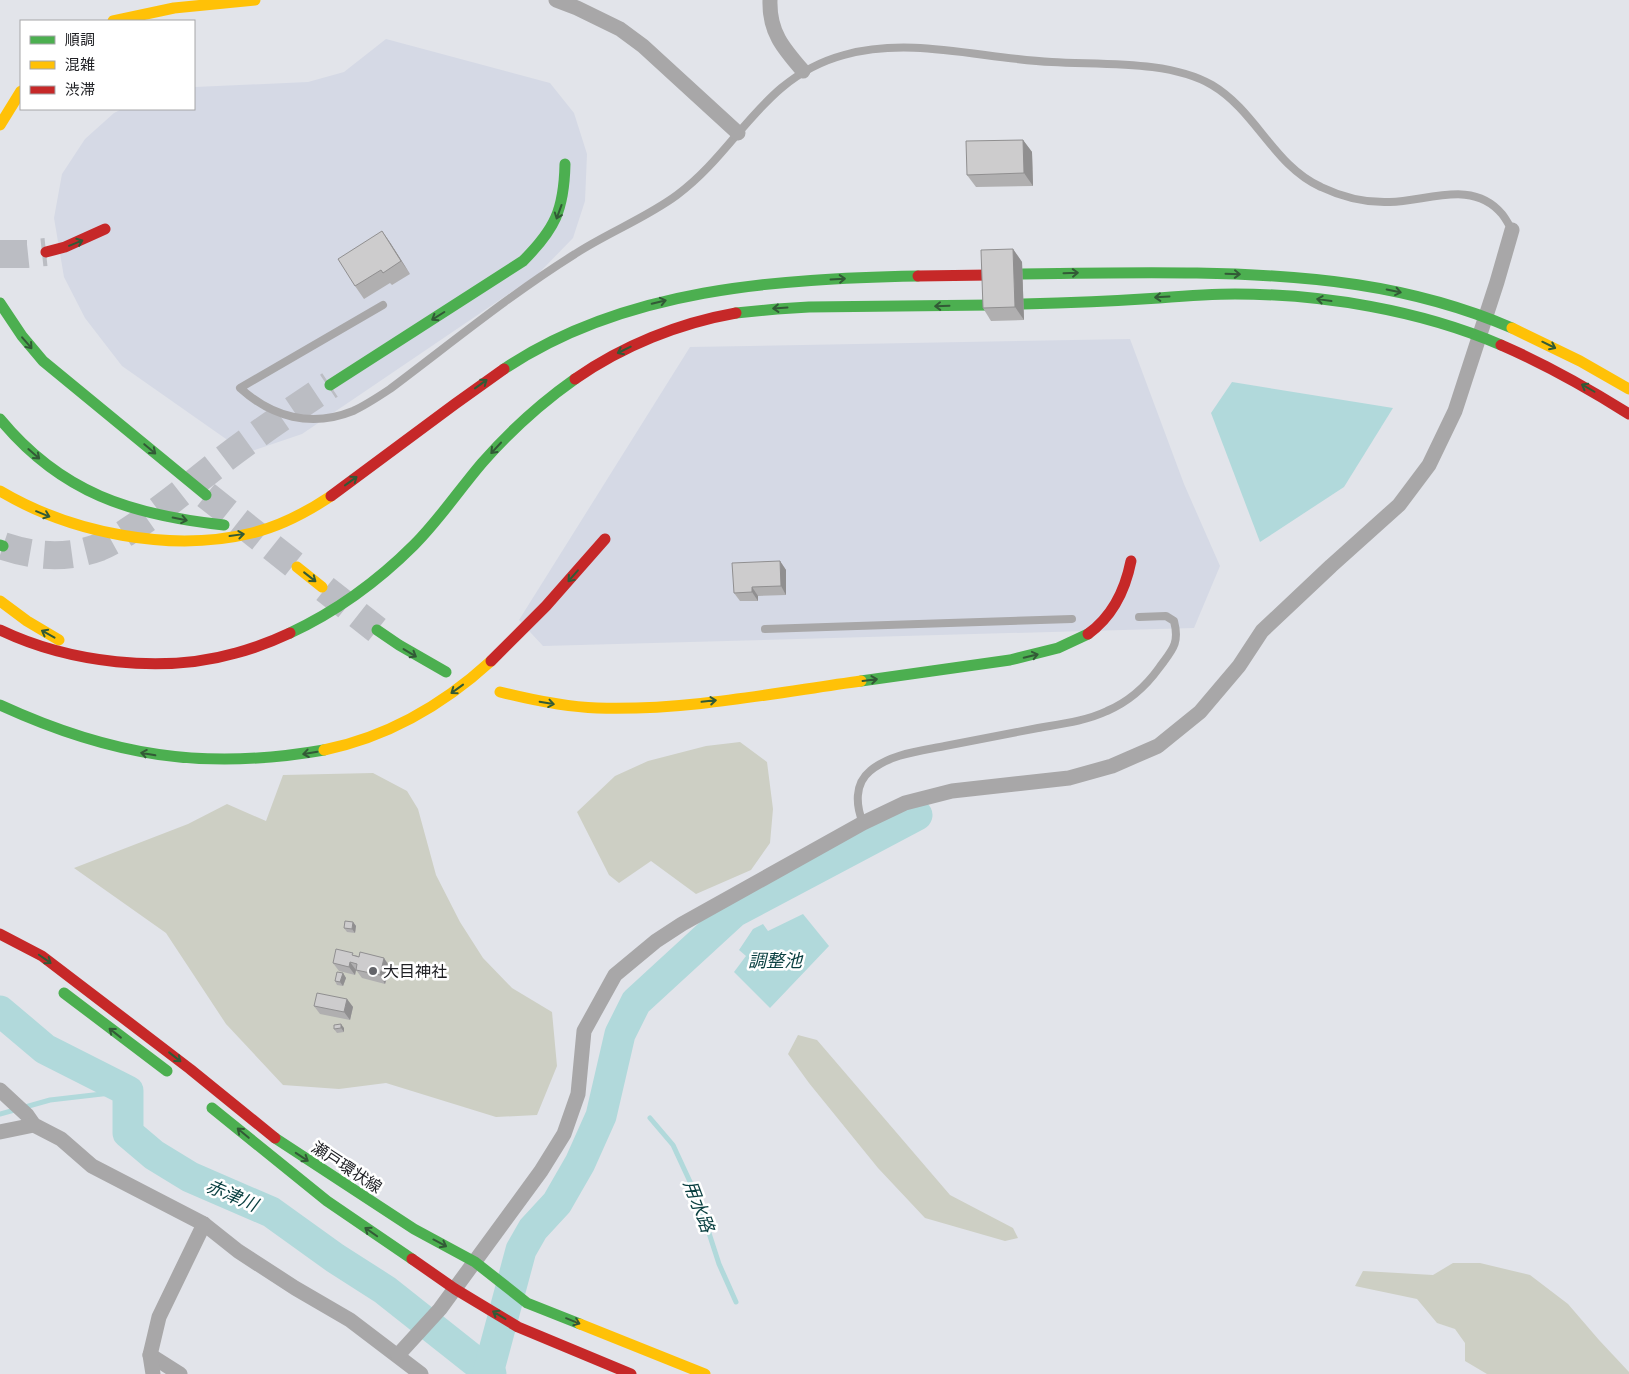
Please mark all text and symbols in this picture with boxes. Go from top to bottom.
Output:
legend [20,20,195,110]
text: 順調 [65,30,95,49]
text: 混雑 [65,55,95,74]
text: 渋滞 [65,80,95,99]
one-way arrow [553,204,563,220]
one-way arrow [68,237,83,247]
one-way arrow [1062,268,1078,277]
one-way arrow [1224,269,1241,279]
one-way arrow [829,275,845,284]
one-way arrow [1386,287,1402,297]
one-way arrow [1154,293,1170,302]
one-way arrow [1317,294,1333,304]
one-way arrow [651,297,667,306]
one-way arrow [934,302,950,311]
one-way arrow [772,304,788,313]
one-way arrow [432,311,446,321]
one-way arrow [22,336,33,349]
one-way arrow [1542,340,1557,350]
one-way arrow [617,346,632,355]
one-way arrow [474,379,487,390]
one-way arrow [1580,383,1595,393]
one-way arrow [490,442,502,455]
one-way arrow [144,443,157,454]
one-way arrow [27,449,40,460]
one-way arrow [344,476,357,487]
one-way arrow [35,510,50,520]
one-way arrow [172,515,188,524]
one-way arrow [228,530,244,540]
one-way arrow [567,569,579,582]
one-way arrow [303,571,316,582]
one-way arrow [41,629,56,638]
one-way arrow [403,648,417,658]
one-way arrow [1022,651,1038,660]
one-way arrow [862,675,878,685]
one-way arrow [450,684,464,694]
one-way arrow [701,696,717,705]
one-way arrow [539,698,555,708]
one-way arrow [140,748,156,758]
one-way arrow [302,748,318,758]
water label: 調整池 [748,949,804,972]
one-way arrow [38,954,52,964]
place label: 大目神社 [383,961,447,981]
marker: 大目神社 [367,965,379,977]
one-way arrow [109,1027,122,1038]
one-way arrow [168,1052,182,1062]
one-way arrow [236,1128,249,1139]
street label: 瀬戸環状線 [308,1137,386,1197]
one-way arrow [295,1153,309,1163]
water label: 赤津川 [203,1174,263,1217]
water label: 用水路 [679,1177,720,1237]
one-way arrow [364,1227,378,1237]
one-way arrow [433,1238,448,1248]
one-way arrow [492,1310,506,1320]
one-way arrow [564,1317,580,1326]

